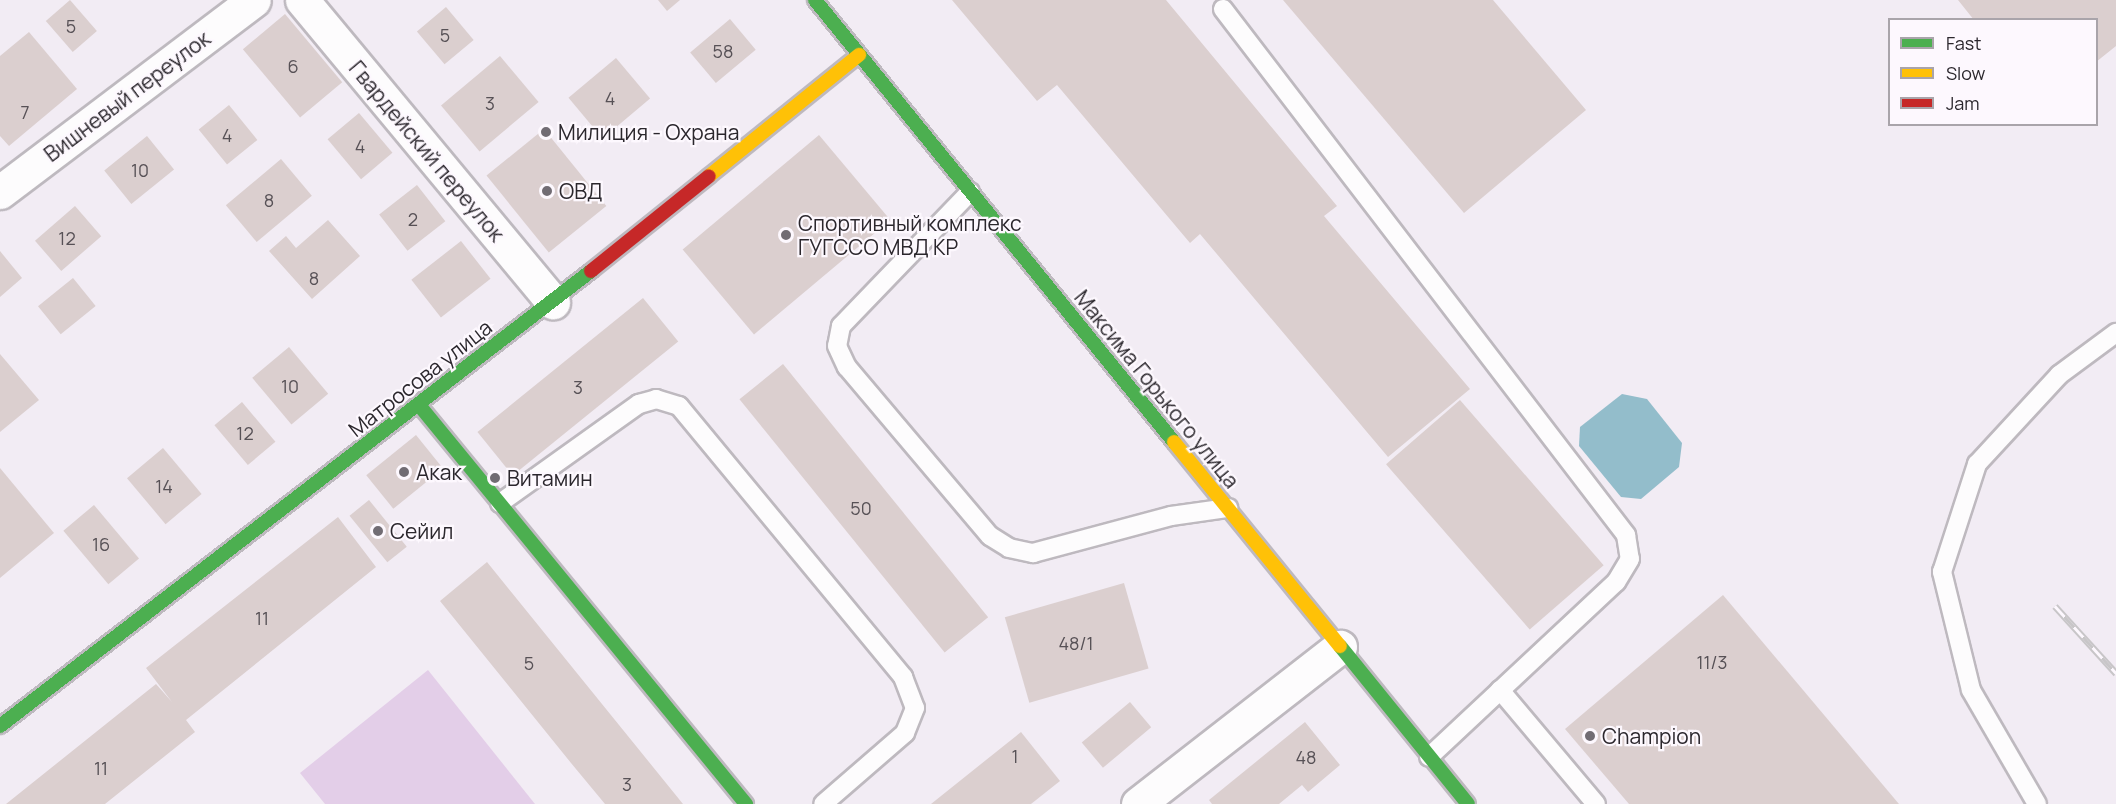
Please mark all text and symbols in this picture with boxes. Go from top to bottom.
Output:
house number: 5 [66,15,76,37]
legend [1888,18,2098,126]
house number: 5 [440,24,450,46]
street label: Вишневый переулок [39,25,215,167]
text: Fast [1946,31,1981,55]
house number: 58 [713,40,733,62]
house number: 6 [287,55,299,77]
street label: Гвардейский переулок [344,56,510,246]
text: Slow [1946,61,1985,85]
house number: 4 [605,87,615,109]
text: Jam [1946,91,1980,115]
house number: 3 [485,92,495,114]
house number: 7 [20,101,30,123]
place label: Милиция - Охрана [558,119,739,145]
house number: 4 [222,124,232,146]
marker: Милиция - Охрана [539,125,553,139]
house number: 4 [355,135,365,157]
house number: 10 [131,159,149,181]
place label: ОВД [559,178,603,204]
marker: ОВД [540,184,554,198]
house number: 8 [264,189,274,211]
house number: 2 [408,208,418,230]
place label: Спортивный комплекс ГУГССО МВД КР [798,210,1022,260]
house number: 12 [58,227,76,249]
marker: Спортивный комплекс ГУГССО МВД КР [779,228,793,242]
house number: 8 [309,267,319,289]
street label: Максима Горького улица [1069,285,1245,493]
street label: Матросова улица [343,314,497,442]
house number: 10 [281,375,299,397]
house number: 3 [573,376,583,398]
house number: 12 [236,422,254,444]
place label: Акак [416,459,462,485]
marker: Акак [397,465,411,479]
place label: Витамин [507,465,593,491]
marker: Витамин [488,471,502,485]
house number: 14 [155,475,173,497]
house number: 50 [850,497,872,519]
place label: Сейил [390,518,453,544]
marker: Сейил [371,524,385,538]
house number: 16 [92,533,110,555]
house number: 11 [255,607,269,629]
house number: 48/1 [1058,632,1094,654]
house number: 11/3 [1697,651,1727,673]
house number: 5 [524,652,534,674]
place label: Champion [1602,723,1701,749]
marker: Champion [1583,729,1597,743]
house number: 1 [1011,745,1019,767]
house number: 48 [1295,746,1317,768]
house number: 11 [94,757,108,779]
house number: 3 [622,773,632,795]

